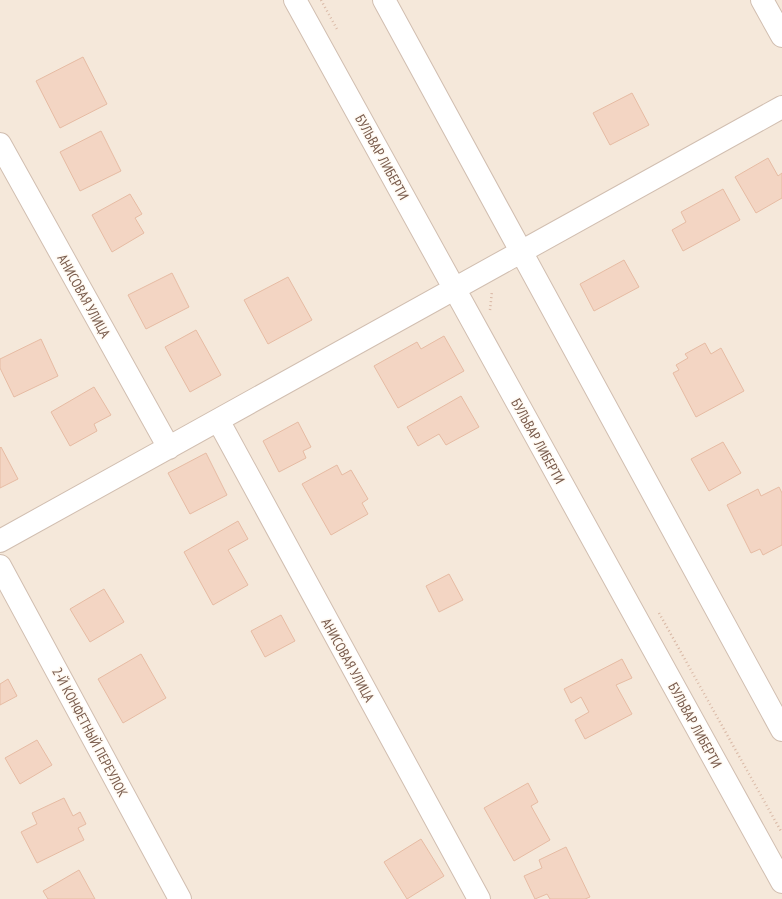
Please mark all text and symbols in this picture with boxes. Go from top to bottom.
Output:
street label: БУЛЬВАР ЛИБЕРТИ [351,111,413,203]
street label: АНИСОВАЯ УЛИЦА [54,251,115,341]
street label: БУЛЬВАР ЛИБЕРТИ [507,395,569,487]
street label: АНИСОВАЯ УЛИЦА [318,615,379,705]
street label: 2-Й КОНФЕТНЫЙ ПЕРЕУЛОК [48,664,132,800]
street label: БУЛЬВАР ЛИБЕРТИ [664,679,726,771]

